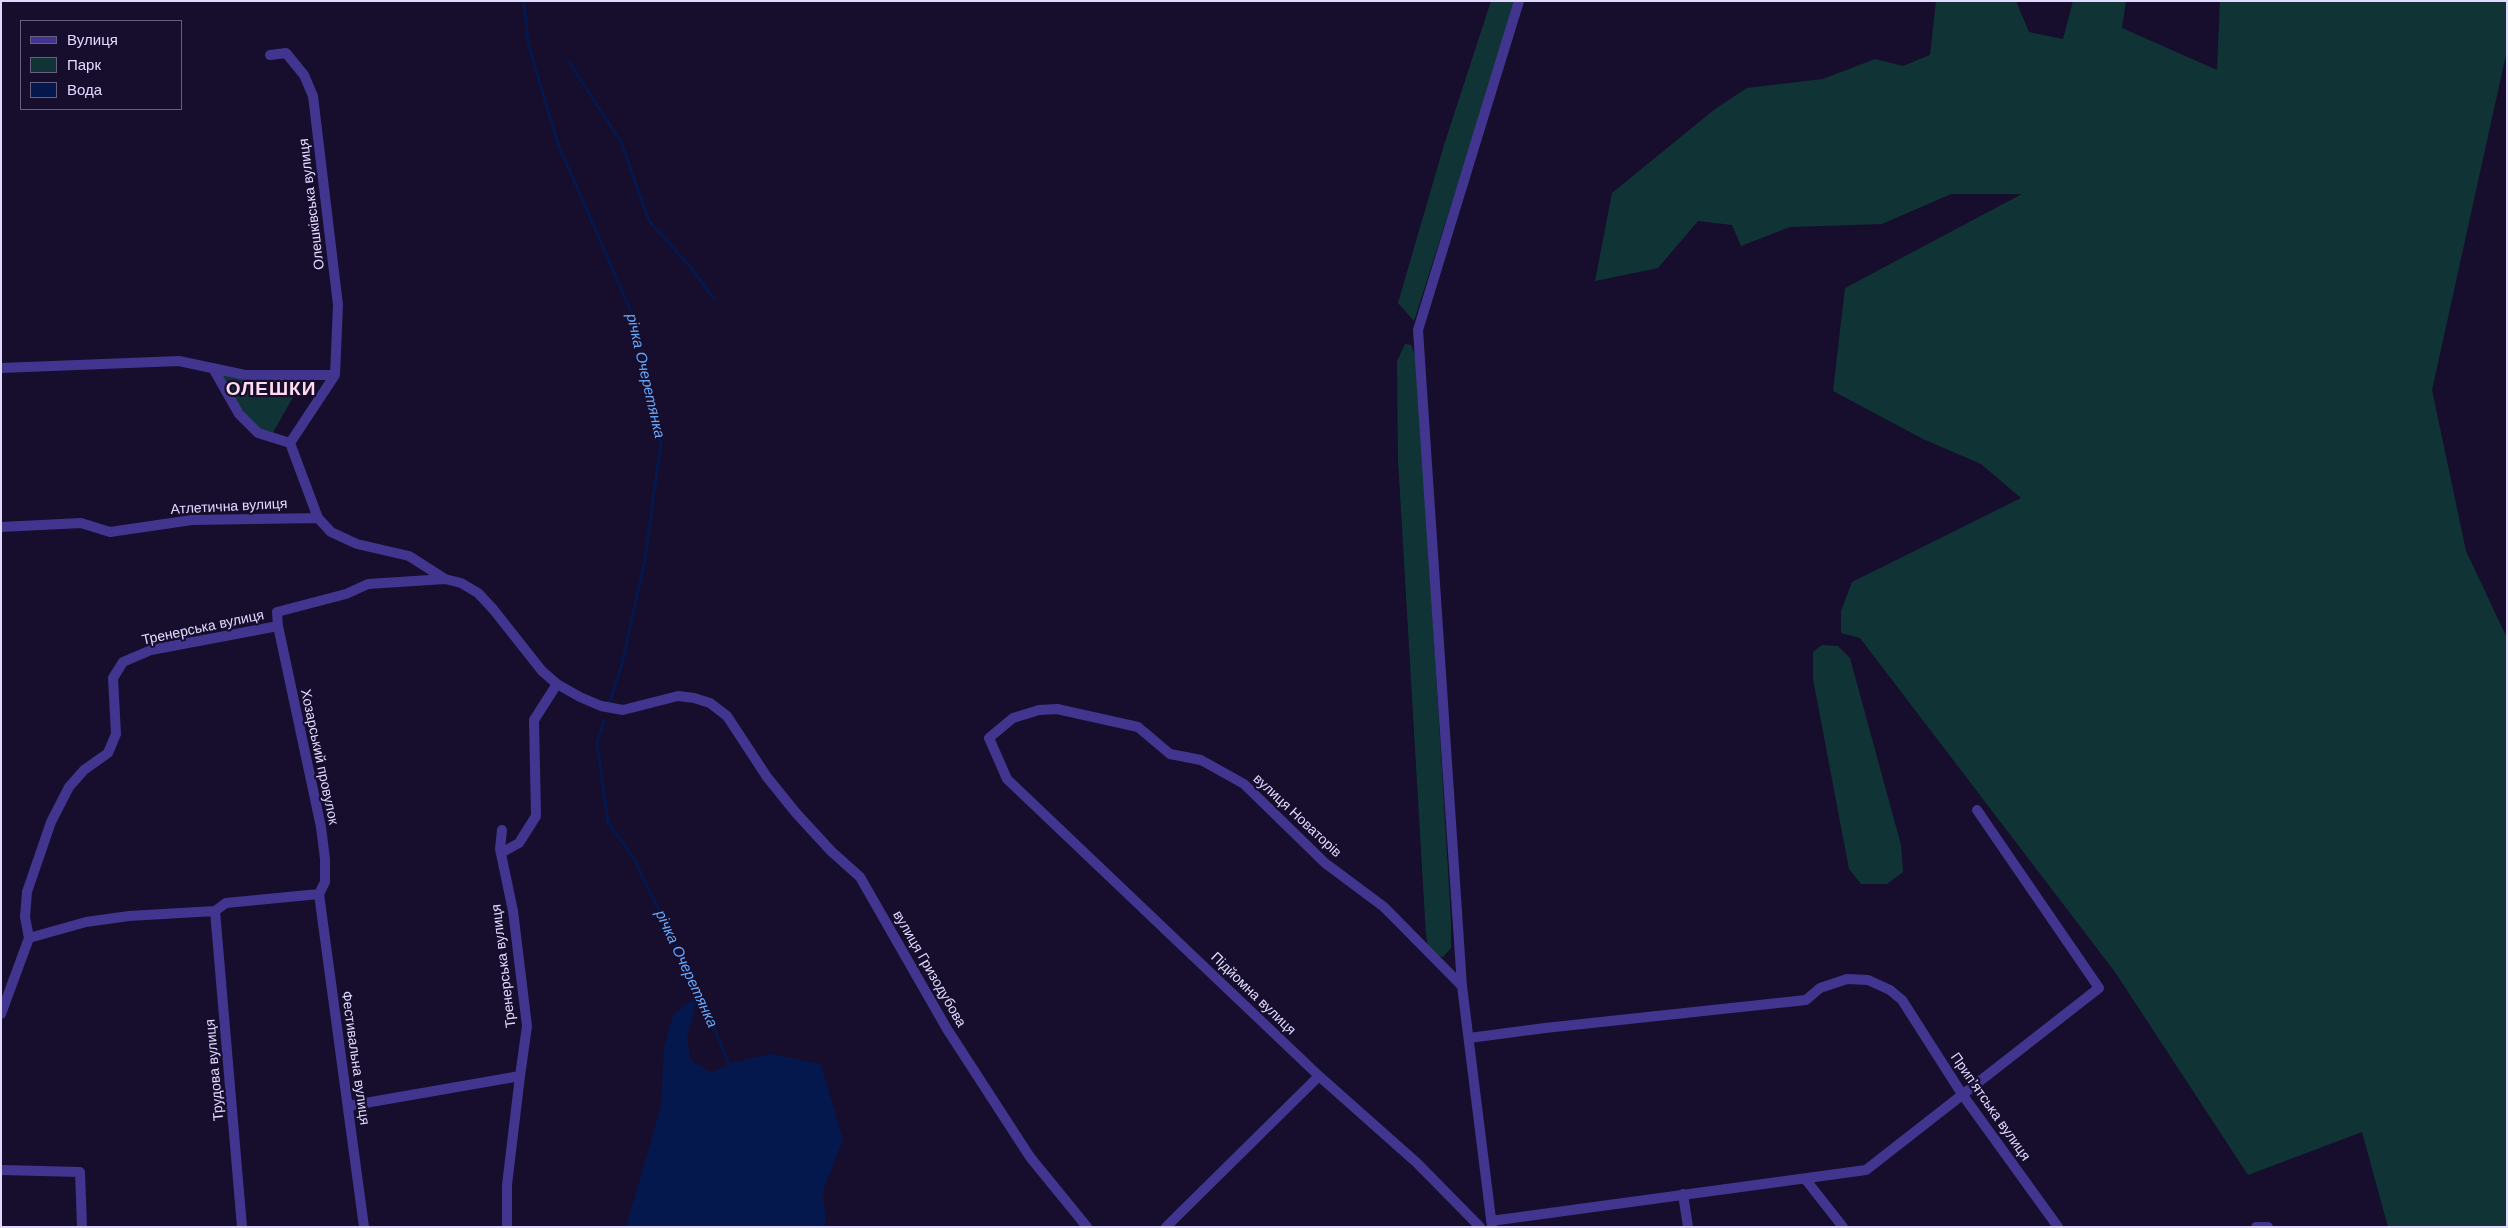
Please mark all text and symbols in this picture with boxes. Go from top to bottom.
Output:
legend [20,20,182,110]
text: Вулиця [67,31,118,48]
text: Парк [67,56,101,73]
text: Вода [67,81,102,98]
street label: Олешківська вулиця [296,137,328,271]
water label: річка Очеретянка [622,312,668,440]
district label: ОЛЕШКИ [225,379,317,401]
street label: Атлетична вулиця [170,496,288,518]
street label: Тренерська вулиця [140,607,266,649]
street label: Хозарський провулок [296,688,342,826]
street label: вулиця Новаторів [1249,771,1345,861]
street label: Тренерська вулиця [488,903,520,1029]
water label: річка Очеретянка [651,907,721,1031]
street label: вулиця Гризодубова [889,908,969,1030]
street label: Підйомна вулиця [1207,949,1299,1039]
street label: Фестивальна вулиця [337,990,373,1126]
street label: Трудова вулиця [202,1018,228,1122]
street label: Прип’ятська вулиця [1946,1050,2034,1164]

